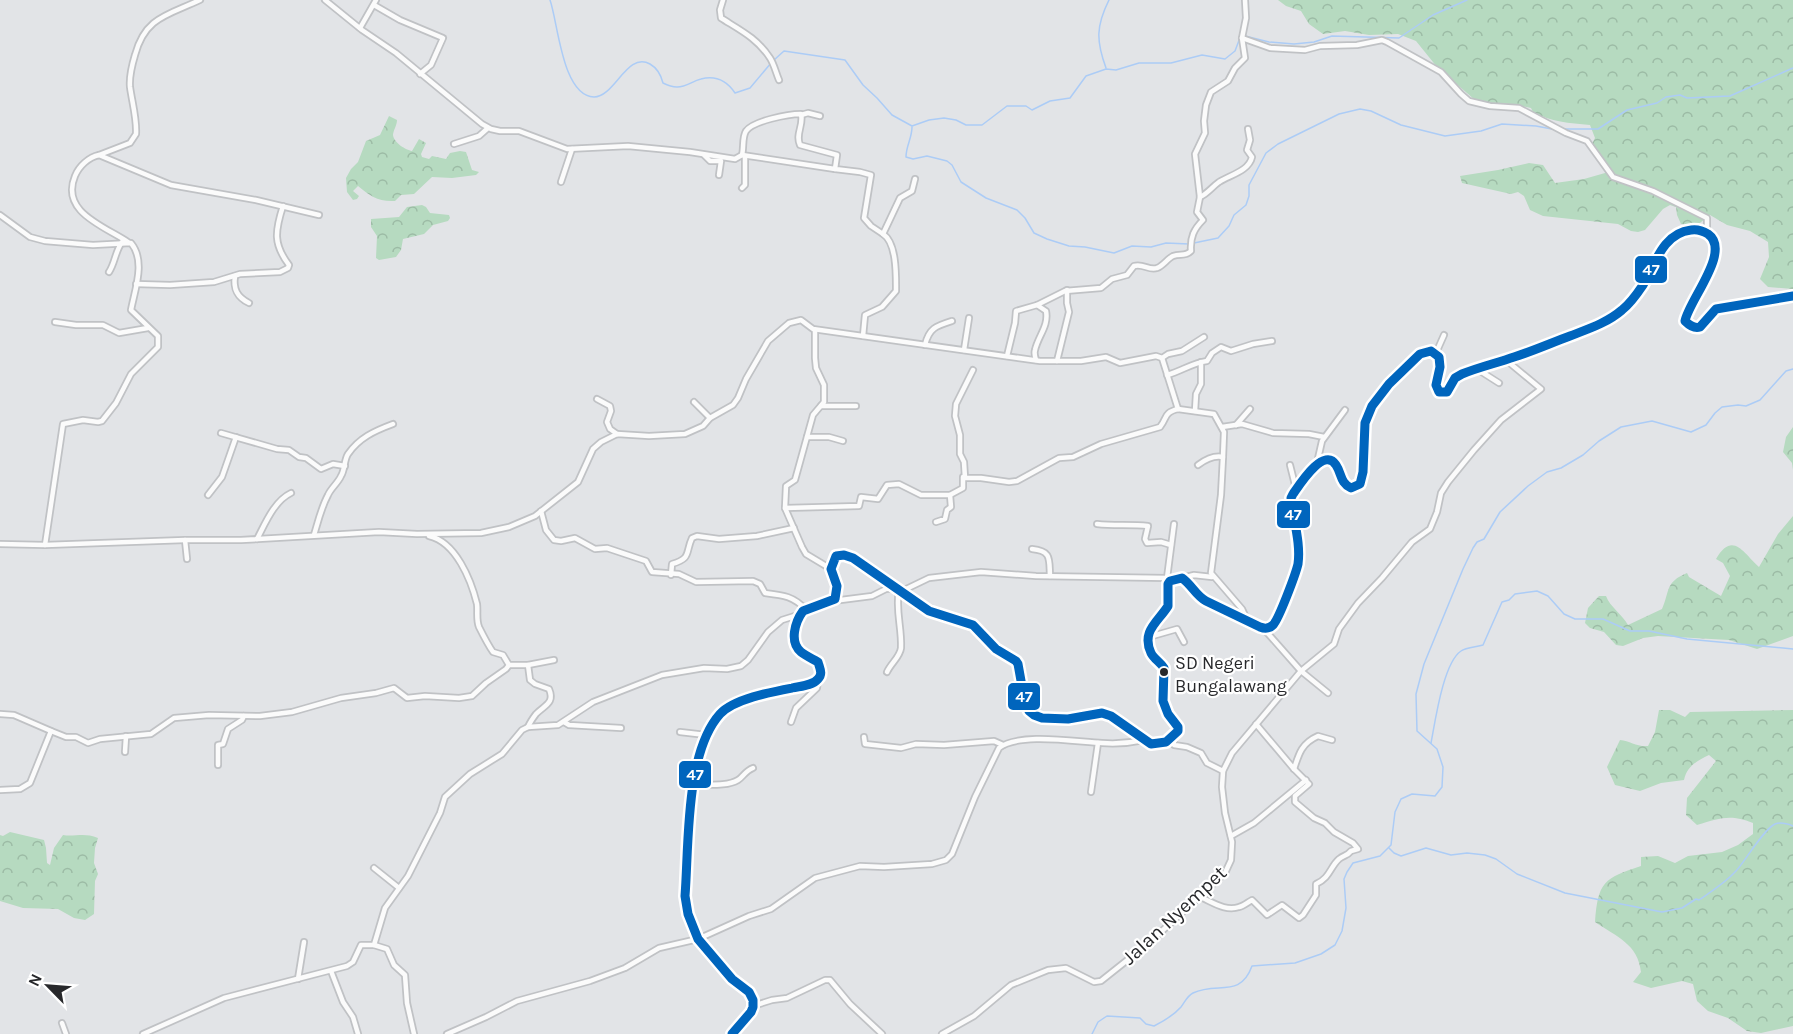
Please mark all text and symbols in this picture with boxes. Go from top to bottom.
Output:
line badge: 47 [1634,255,1668,284]
text: 47 [1642,260,1660,279]
line badge: 47 [1276,500,1311,529]
text: 47 [1284,505,1302,524]
place label: SD Negeri Bungalawang [1175,652,1287,697]
marker: SD Negeri Bungalawang [1158,666,1170,678]
line badge: 47 [1007,682,1041,711]
text: 47 [1015,687,1033,706]
line badge: 47 [678,760,712,789]
text: 47 [686,765,704,784]
street label: Jalan Nyempet [1118,861,1232,969]
north arrow [18,956,78,1016]
text: N [24,971,46,989]

